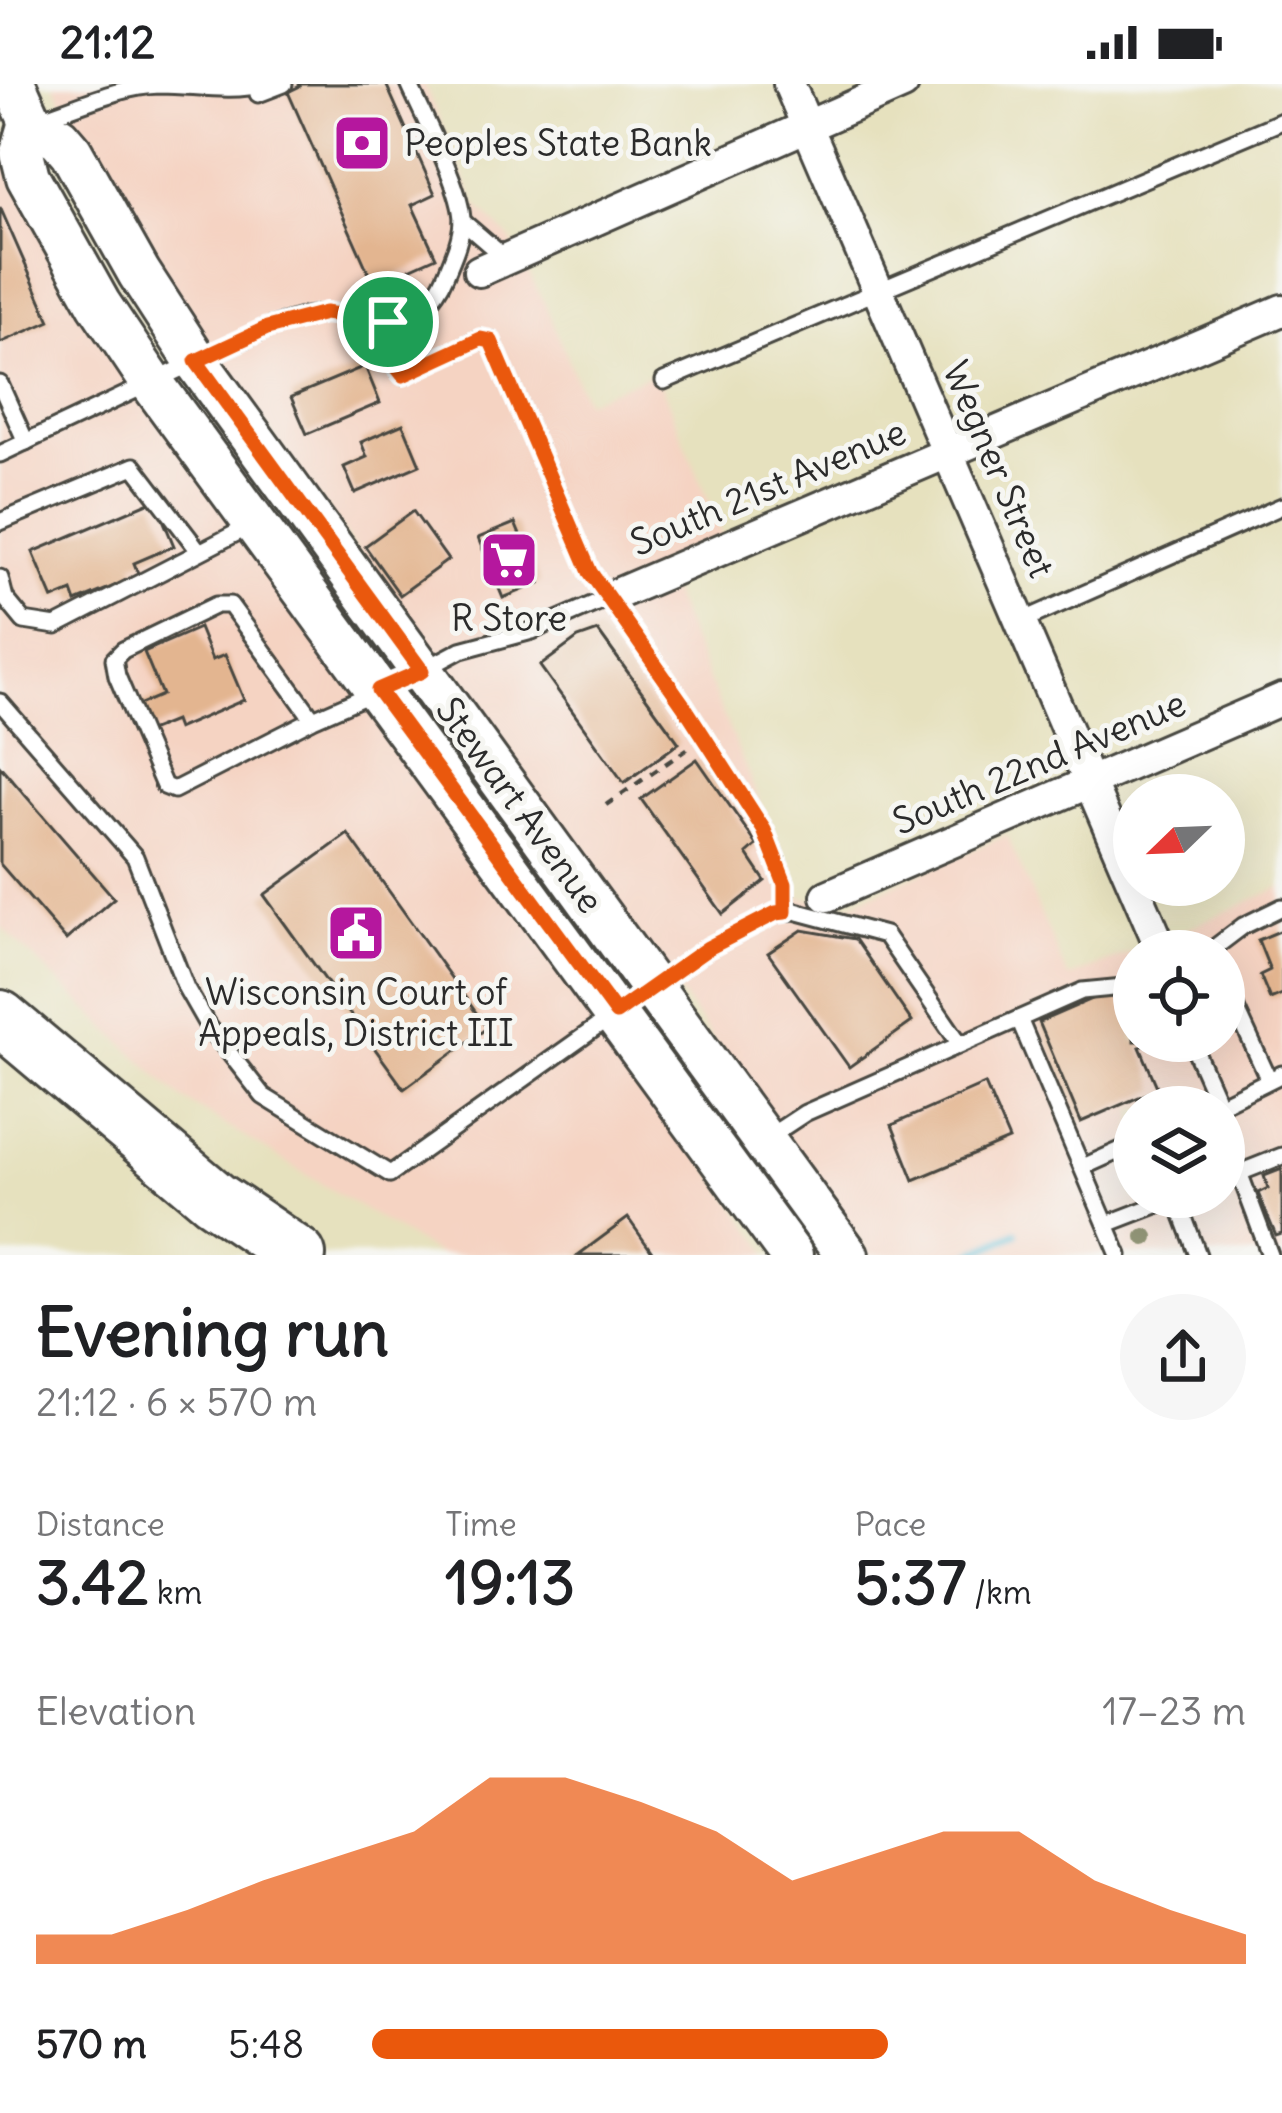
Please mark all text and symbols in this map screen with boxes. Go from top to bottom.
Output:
text: 21:12 [60,14,155,70]
bank icon: Peoples State Bank [331,112,393,174]
place label: Peoples State Bank [404,121,712,166]
pin [337,271,439,373]
icon: arrive [355,289,421,355]
street label: Wegner Street [933,354,1064,584]
street label: South 21st Avenue [624,409,913,566]
supermarket icon: R Store [478,529,540,591]
place label: R Store [451,596,567,641]
street label: South 22nd Avenue [886,681,1192,844]
street label: Stewart Avenue [426,689,613,922]
north arrow [1113,774,1245,906]
map controls [1113,774,1245,1218]
public building icon: Wisconsin Court of Appeals, District III [325,902,387,964]
button: locate [1113,930,1245,1062]
place label: Wisconsin Court of Appeals, District III [198,970,514,1056]
button: layers [1113,1086,1245,1218]
text: Evening run [36,1291,389,1374]
button: share [1120,1294,1246,1420]
text: 21:12 · 6 × 570 m [36,1378,317,1427]
text: Distance [36,1503,165,1545]
text: Time [445,1503,517,1545]
text: Pace [855,1503,926,1545]
text: 3.42 [36,1545,149,1620]
text: 19:13 [445,1545,575,1620]
text: 5:37 [855,1545,966,1620]
text: km [149,1571,203,1613]
text: /km [966,1571,1032,1613]
text: Elevation [36,1687,196,1736]
text: 17–23 m [1102,1687,1246,1736]
text: 570 m [36,2020,147,2069]
text: 5:48 [228,2020,304,2069]

